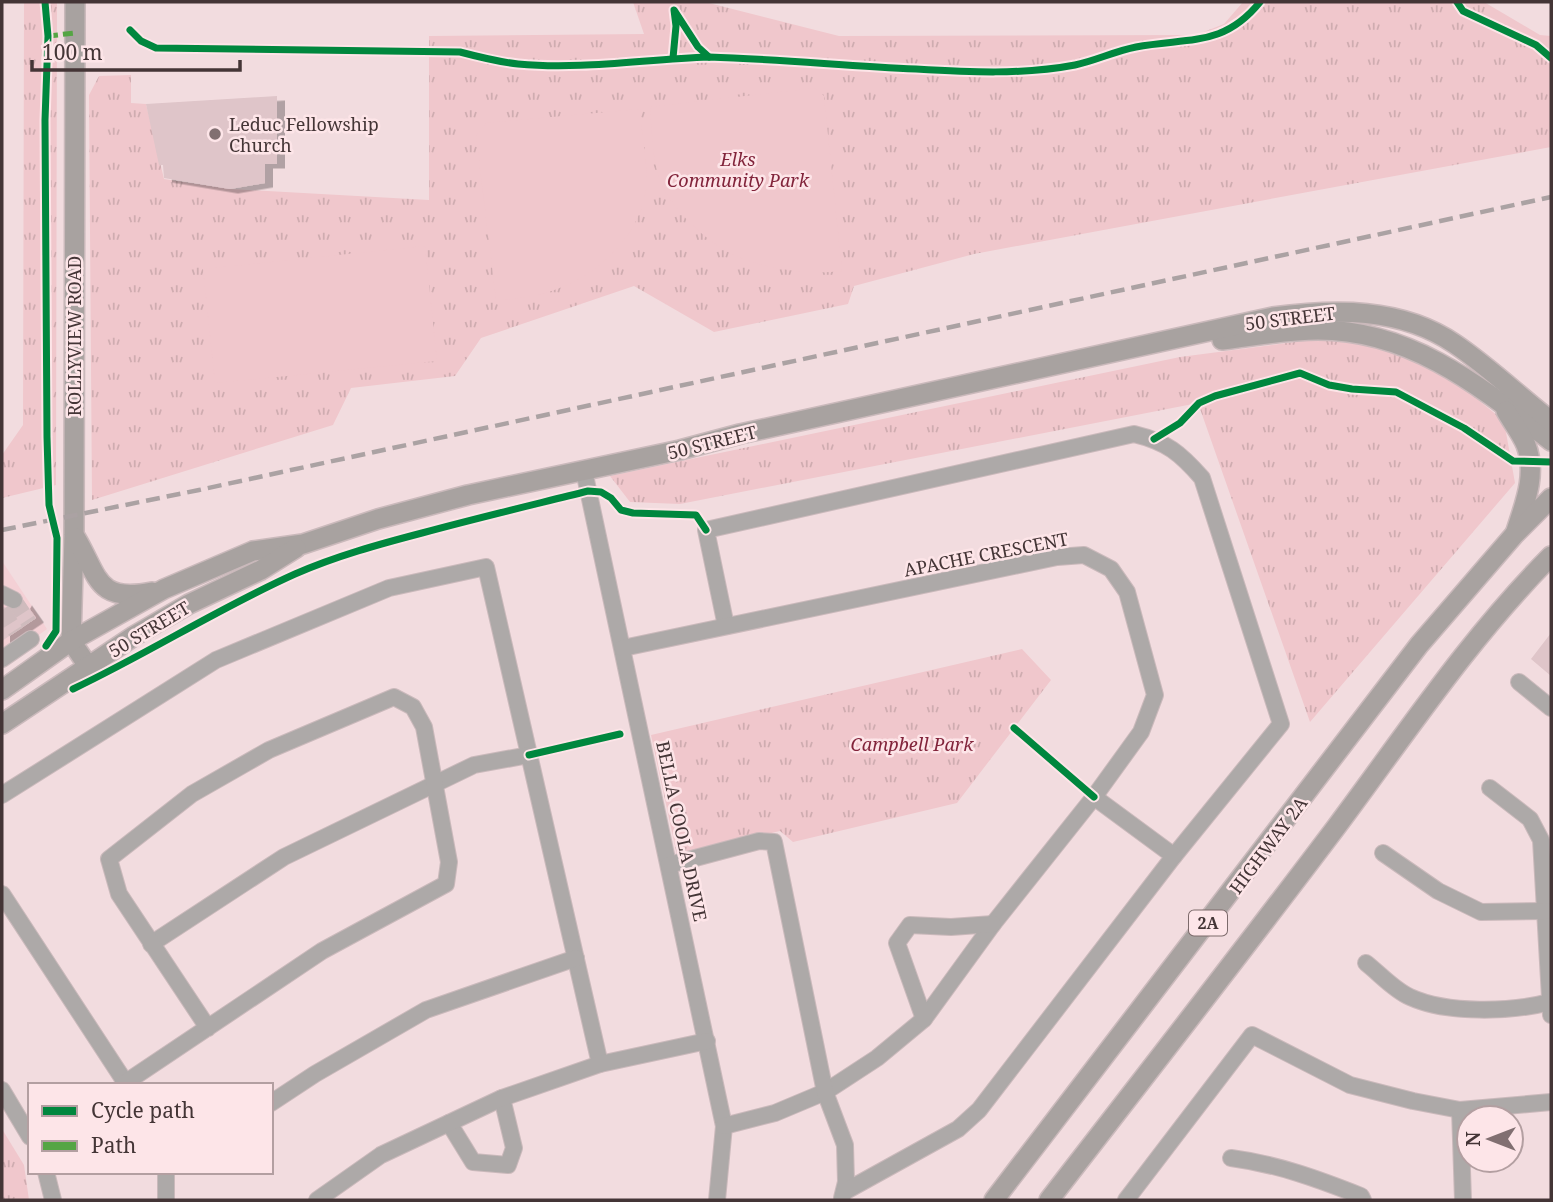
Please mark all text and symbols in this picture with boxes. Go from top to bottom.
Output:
scale bar [32,28,240,72]
text: 100 m [42,38,103,66]
place label: Leduc Fellowship Church [229,112,379,157]
marker: Leduc Fellowship Church [207,126,223,142]
park label: Elks Community Park [667,147,810,192]
street label: ROLLYVIEW ROAD [62,256,86,416]
street label: 50 STREET [1244,301,1336,335]
street label: 50 STREET [665,419,759,465]
street label: APACHE CRESCENT [902,526,1070,582]
street label: 50 STREET [104,595,194,663]
park label: Campbell Park [850,732,974,756]
street label: BELLA COOLA DRIVE [651,739,713,923]
street label: HIGHWAY 2A [1224,791,1313,898]
road number: 2A [1189,911,1227,936]
legend [28,1083,273,1174]
text: Cycle path [91,1096,195,1124]
north arrow [1455,1104,1525,1174]
text: Path [91,1131,136,1159]
text: N [1460,1131,1486,1146]

